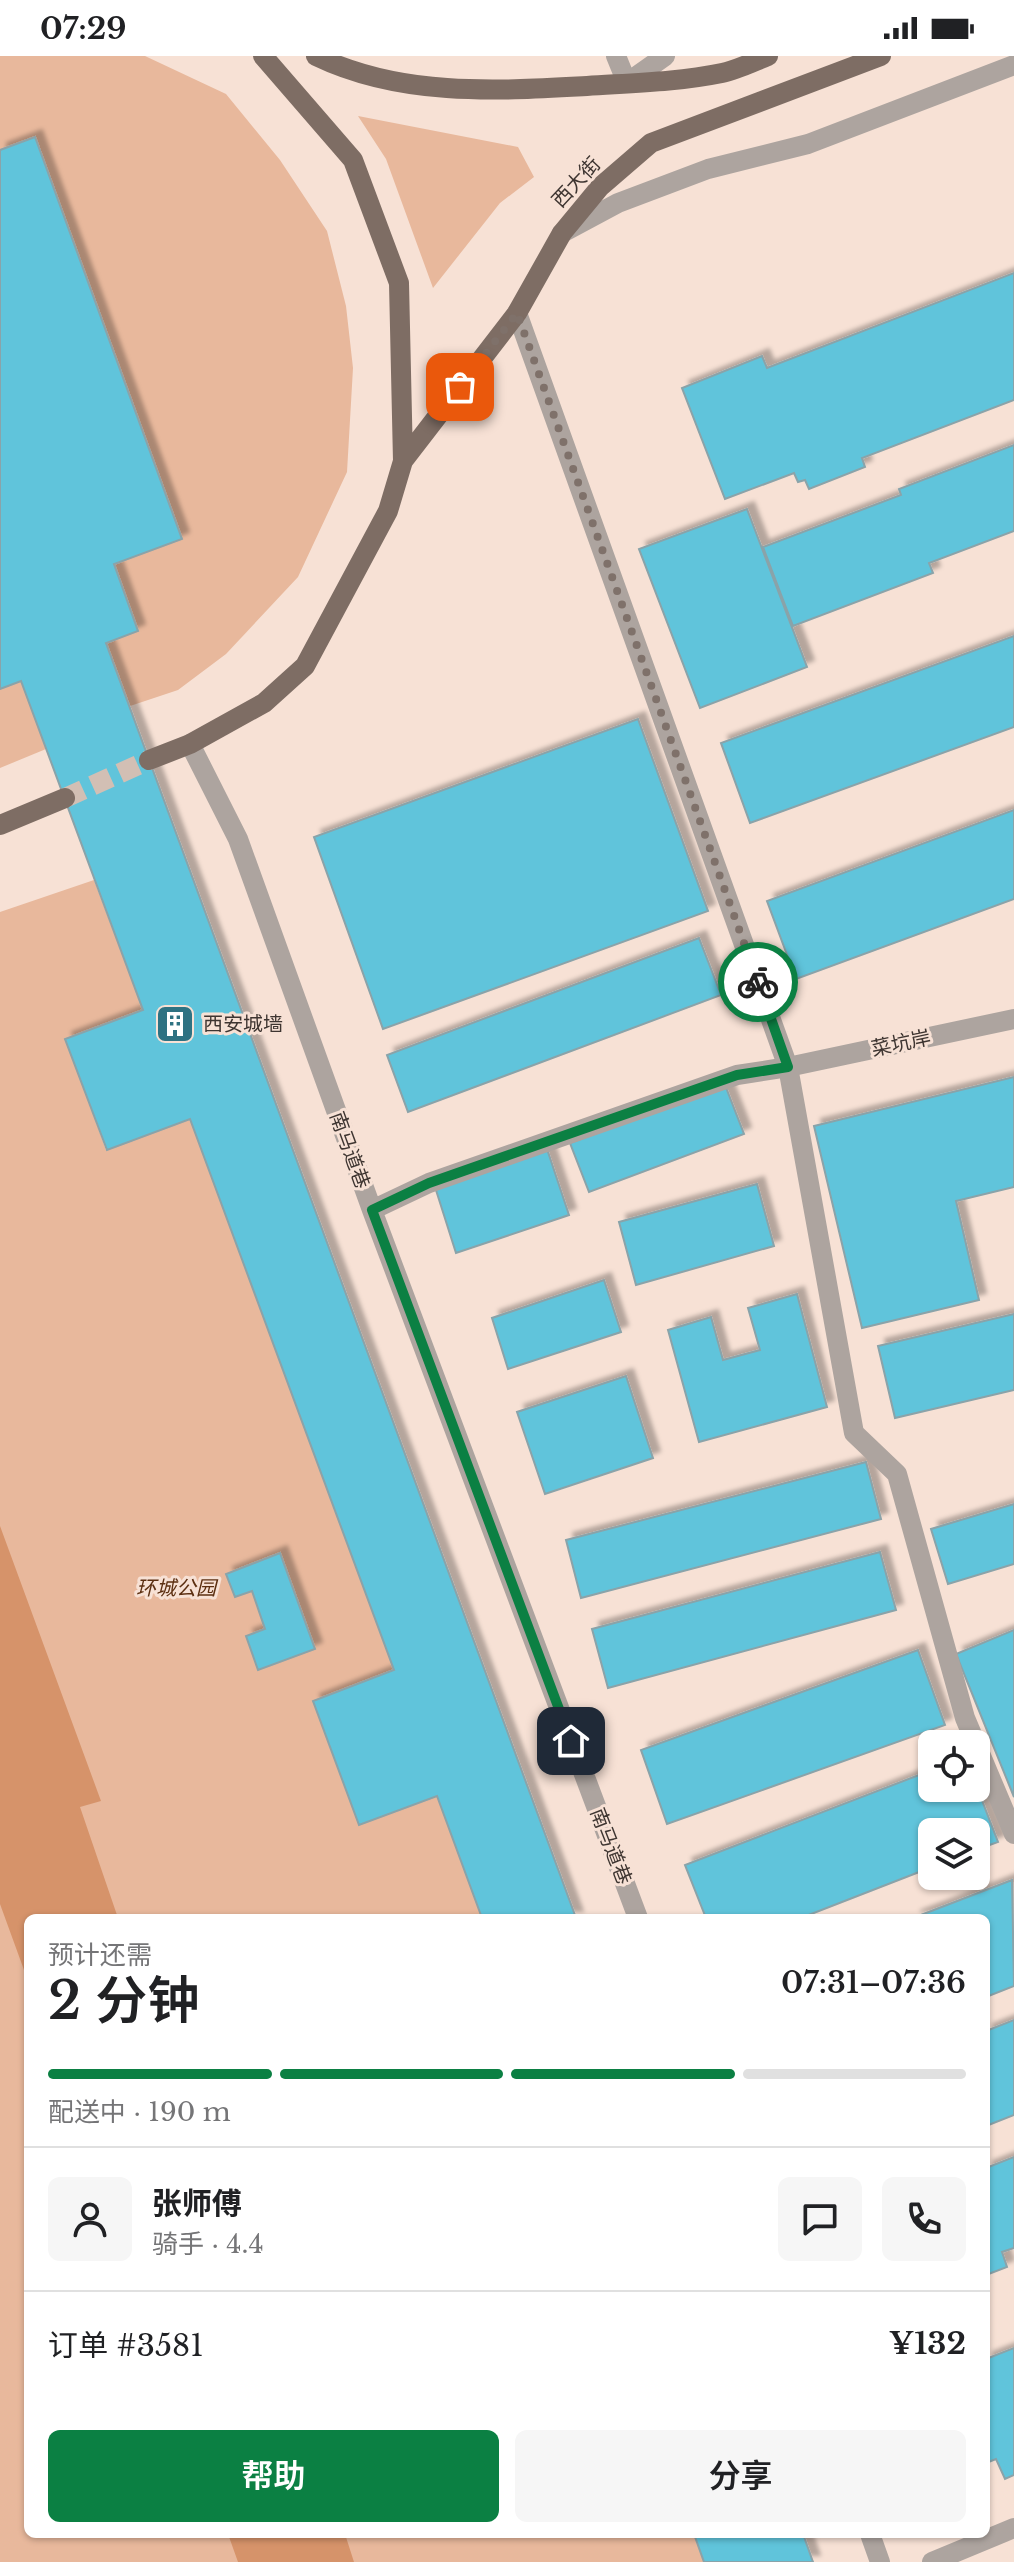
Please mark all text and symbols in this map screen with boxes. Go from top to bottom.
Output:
text: 07:29 [40,10,126,47]
street label: 西大街 [547,152,605,212]
pin [426,353,494,421]
icon: bag [438,365,482,409]
courier [718,942,798,1022]
icon: bike [736,960,780,1004]
building icon: 西安城墙 [154,1003,196,1045]
place label: 西安城墙 [203,1012,283,1036]
street label: 菜坑岸 [869,1025,933,1061]
street label: 南马道巷 [325,1108,375,1192]
park label: 环城公园 [136,1576,219,1600]
pin [537,1707,605,1775]
icon: home [549,1719,593,1763]
map controls [918,1730,990,1890]
button: locate [918,1730,990,1802]
street label: 南马道巷 [585,1804,637,1888]
button: layers [918,1818,990,1890]
text: 预计还需 [48,1939,152,1971]
text: 07:31–07:36 [781,1964,966,2001]
text: 2 分钟 [48,1969,199,2033]
text: 配送中 · 190 m [48,2096,231,2128]
button: person [48,2177,132,2261]
button: chat [778,2177,862,2261]
button: phone [882,2177,966,2261]
text: 张师傅 [152,2185,242,2222]
text: 骑手 · 4.4 [152,2228,264,2260]
text: ¥132 [889,2325,966,2362]
text: 订单 #3581 [48,2327,204,2364]
button: 帮助 [48,2430,499,2522]
button: 分享 [515,2430,966,2522]

